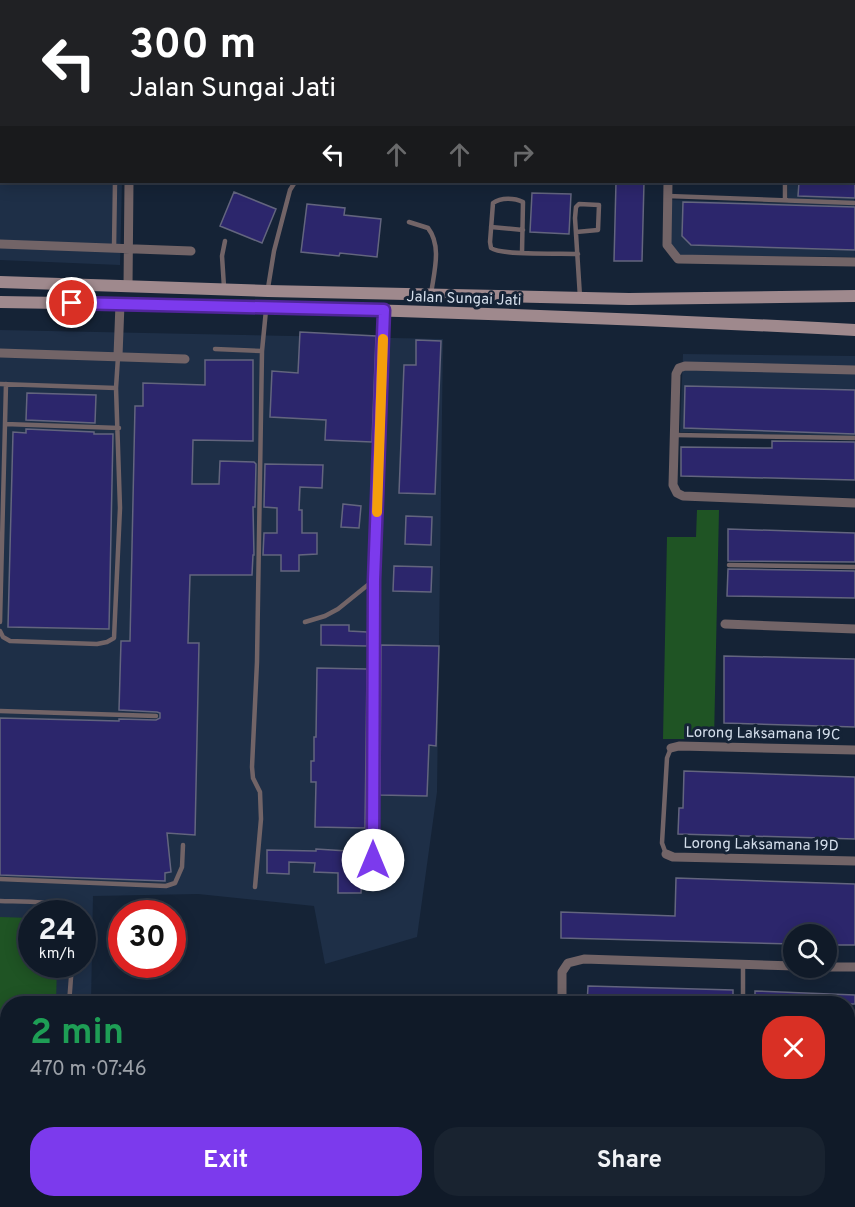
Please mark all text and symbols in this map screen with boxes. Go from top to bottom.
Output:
text: 300 m [129,20,256,73]
icon: left [30,24,108,102]
text: Jalan Sungai Jati [129,72,336,106]
icon: left [317,138,350,171]
icon: ahead [380,138,413,171]
icon: ahead [443,138,476,171]
icon: right [506,138,539,171]
pin [46,277,97,328]
icon: arrive [55,286,88,319]
street label: Jalan Sungai Jati [406,288,522,311]
street label: Lorong Laksamana 19C [685,724,841,745]
position arrow [341,828,405,892]
street label: Lorong Laksamana 19D [683,835,839,856]
speed limit sign: 30 [108,900,186,978]
text: 24 [38,913,76,950]
map controls [783,924,837,978]
button: search [783,924,837,978]
text: km/h [39,945,75,964]
text: 2 min [30,1011,124,1057]
button: close [762,1016,825,1079]
text: 470 m · 07:46 [30,1057,147,1083]
button: Exit [30,1127,422,1196]
button: Share [434,1127,825,1196]

